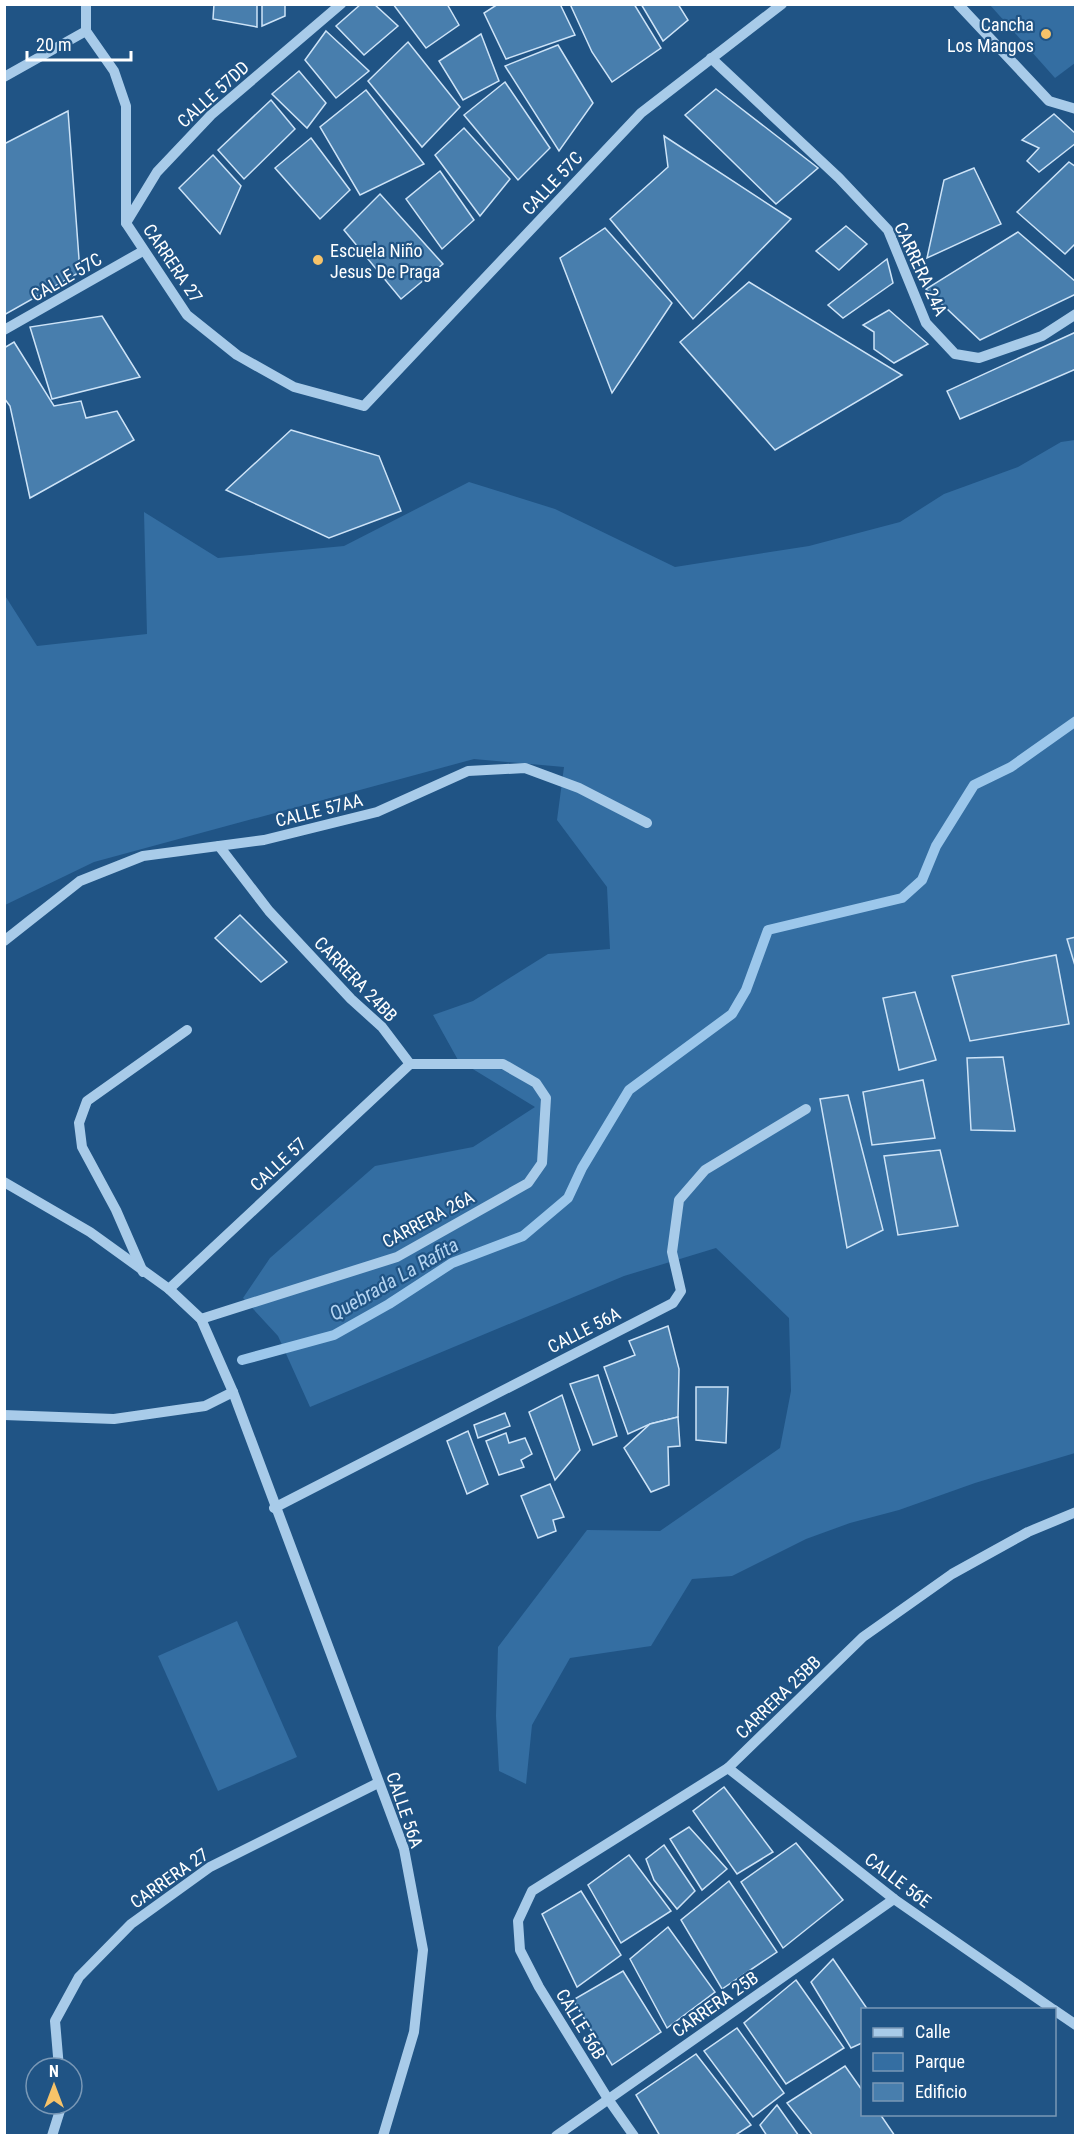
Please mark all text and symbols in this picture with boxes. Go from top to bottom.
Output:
place label: Cancha Los Mangos [947,14,1034,56]
scale bar [27,24,130,62]
marker: Cancha Los Mangos [1039,27,1053,41]
text: 20 m [36,34,71,55]
street label: CALLE 57DD [173,56,253,132]
street label: CALLE 57C [517,147,587,219]
street label: CARRERA 24A [890,219,952,320]
street label: CARRERA 27 [139,220,207,306]
place label: Escuela Niño Jesus De Praga [330,240,440,282]
street label: CALLE 57C [27,248,105,306]
marker: Escuela Niño Jesus De Praga [311,253,325,267]
street label: CALLE 57AA [273,789,365,831]
street label: CARRERA 24BB [310,932,402,1026]
street label: CALLE 57 [246,1133,310,1195]
street label: CARRERA 26A [379,1186,478,1252]
water label: Quebrada La Rafita [325,1232,463,1326]
street label: CALLE 56A [544,1302,624,1357]
street label: CARRERA 25BB [731,1651,825,1743]
street label: CALLE 56A [382,1769,428,1851]
street label: CARRERA 27 [126,1843,212,1913]
street label: CALLE 56E [861,1848,935,1912]
street label: CARRERA 25B [668,1967,762,2041]
street label: CALLE 56B [552,1985,610,2063]
legend [861,2008,1056,2116]
text: Calle [915,2021,951,2042]
text: Parque [915,2051,965,2072]
north arrow [24,2056,84,2116]
text: N [49,2062,59,2081]
text: Edificio [915,2081,967,2102]

